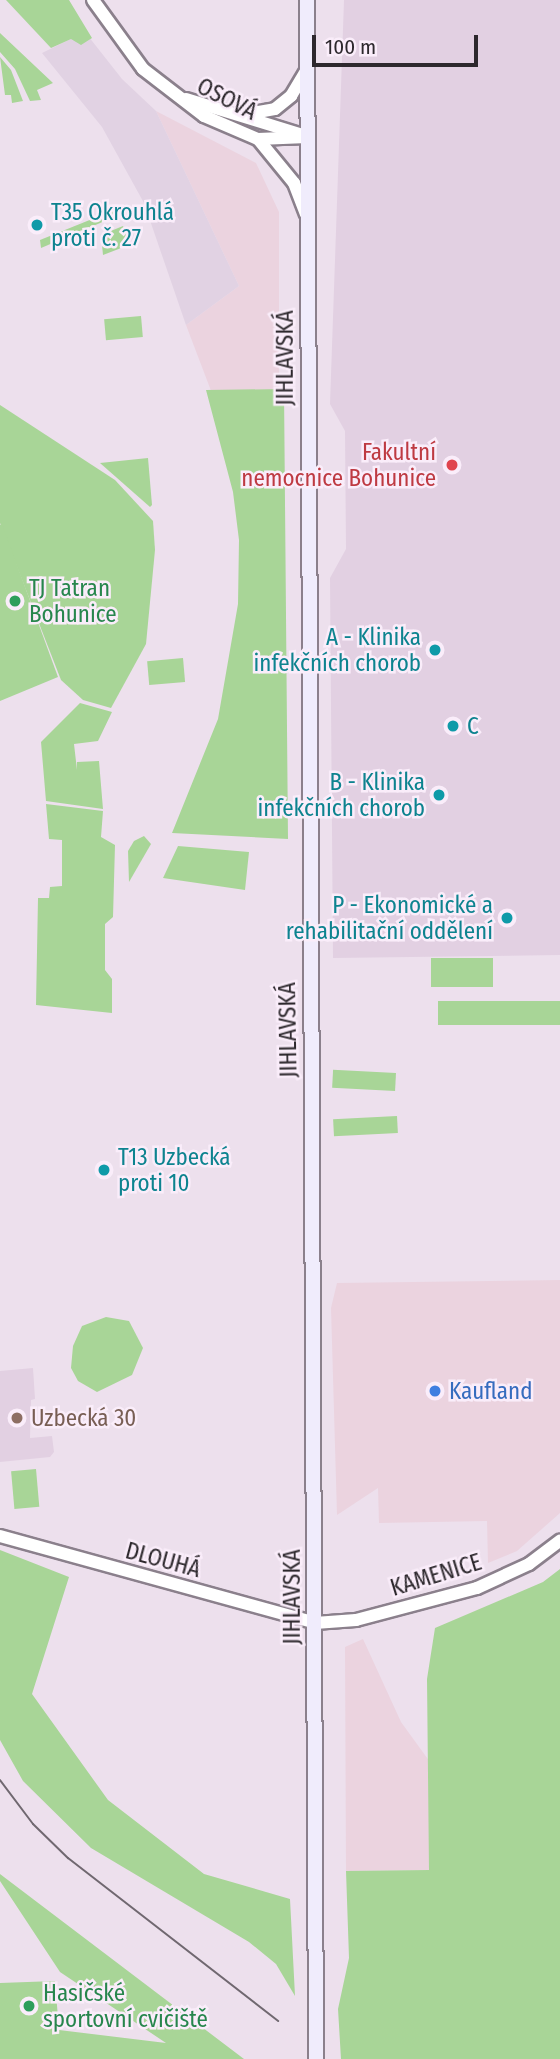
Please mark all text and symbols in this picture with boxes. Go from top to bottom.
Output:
scale bar [315,21,481,65]
text: 100 m [325,34,376,60]
street label: OSOVÁ [192,72,262,126]
place label: T35 Okrouhlá proti č. 27 [51,198,174,252]
marker: T35 Okrouhlá proti č. 27 [29,217,45,233]
street label: JIHLAVSKÁ [271,310,299,406]
place label: Fakultní nemocnice Bohunice [241,438,436,492]
marker: Fakultní nemocnice Bohunice [442,455,462,475]
place label: TJ Tatran Bohunice [29,574,117,628]
marker: TJ Tatran Bohunice [7,593,23,609]
place label: A - Klinika infekčních chorob [253,623,421,677]
marker: A - Klinika infekčních chorob [427,642,443,658]
place label: C [467,712,479,740]
marker: C [445,718,461,734]
place label: B - Klinika infekčních chorob [257,768,425,822]
marker: B - Klinika infekčních chorob [431,787,447,803]
place label: P - Ekonomické a rehabilitační oddělení [286,891,493,945]
marker: P - Ekonomické a rehabilitační oddělení [499,910,515,926]
street label: JIHLAVSKÁ [273,982,303,1078]
place label: T13 Uzbecká proti 10 [118,1143,231,1197]
marker: T13 Uzbecká proti 10 [96,1162,112,1178]
place label: Kaufland [449,1377,532,1405]
marker: Kaufland [427,1383,443,1399]
place label: Uzbecká 30 [31,1404,136,1432]
marker: Uzbecká 30 [9,1410,25,1426]
street label: DLOUHÁ [122,1537,204,1583]
street label: KAMENICE [387,1548,485,1602]
street label: JIHLAVSKÁ [278,1549,306,1645]
place label: Hasičské sportovní cvičiště [43,1979,208,2033]
marker: Hasičské sportovní cvičiště [21,1998,37,2014]

